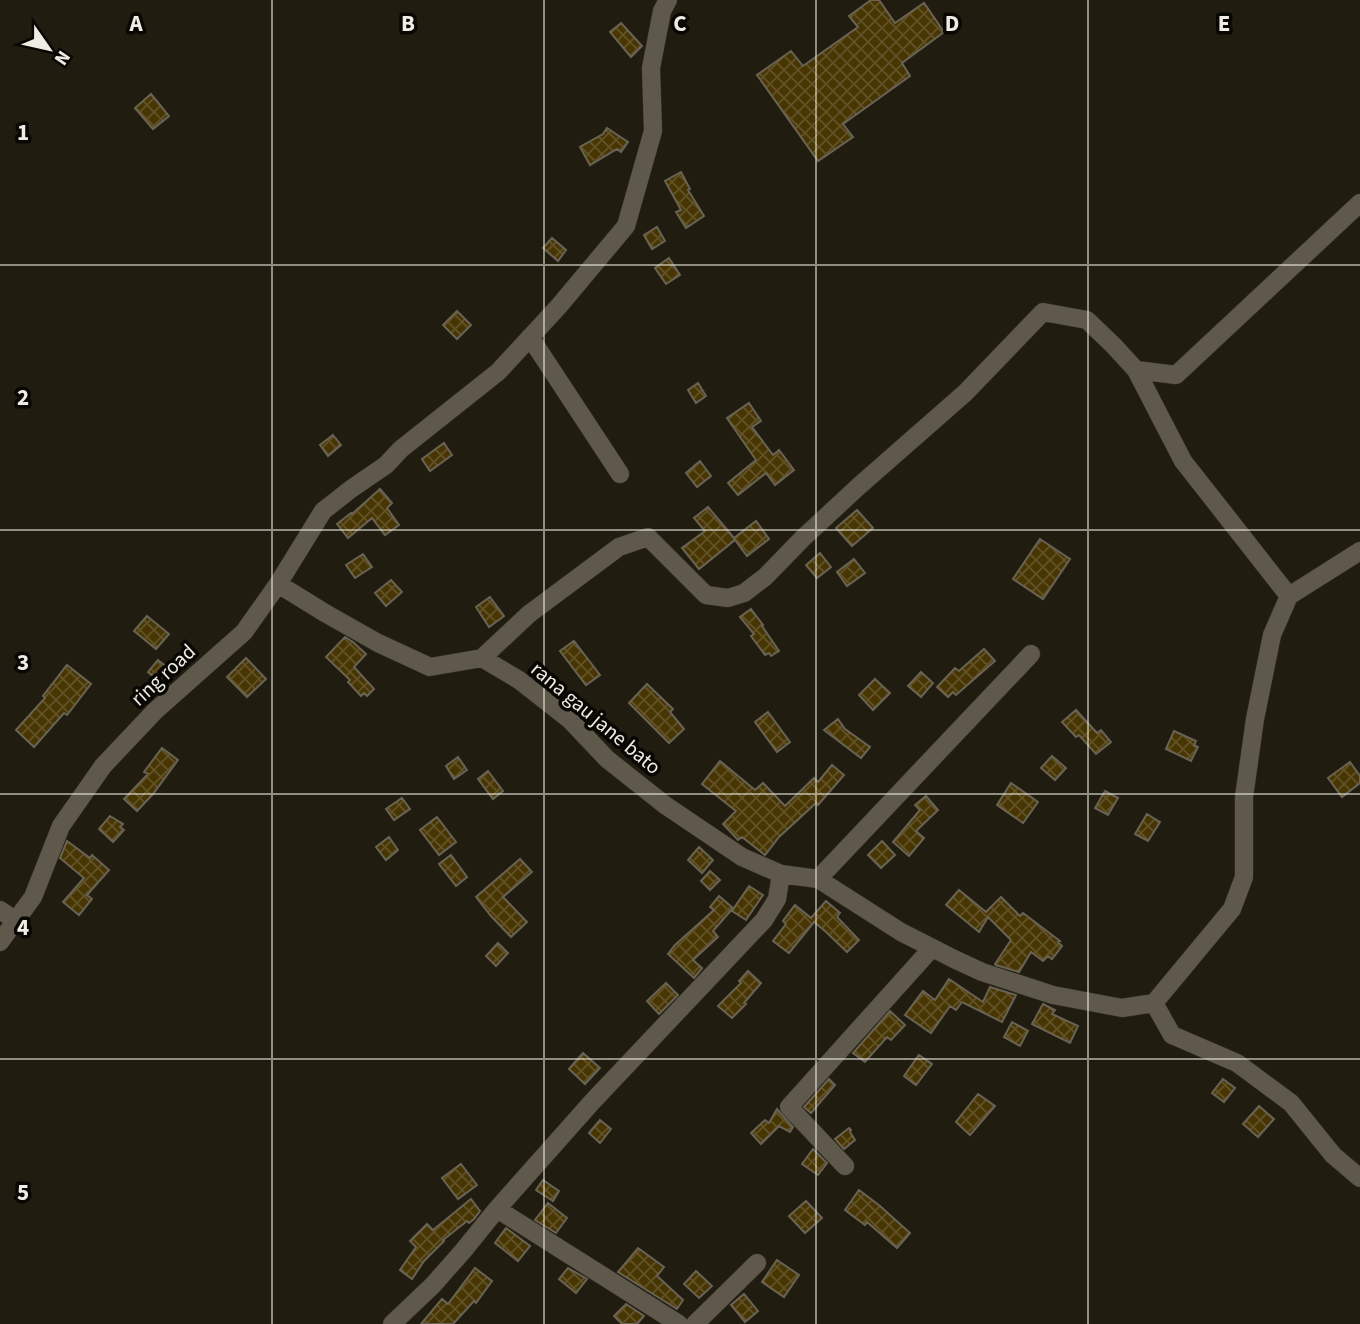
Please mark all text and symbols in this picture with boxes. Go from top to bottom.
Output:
text: A [128,7,143,40]
text: B [401,7,415,40]
text: C [673,7,687,40]
text: D [945,7,959,40]
text: E [1218,7,1230,40]
north arrow [14,14,84,84]
text: N [47,45,77,70]
text: 1 [17,116,29,149]
text: 2 [17,381,29,414]
street label: ring road [124,637,202,713]
text: 3 [17,646,29,679]
street label: rana gau jane bato [524,655,668,781]
text: 4 [17,911,29,944]
text: 5 [17,1176,29,1209]

